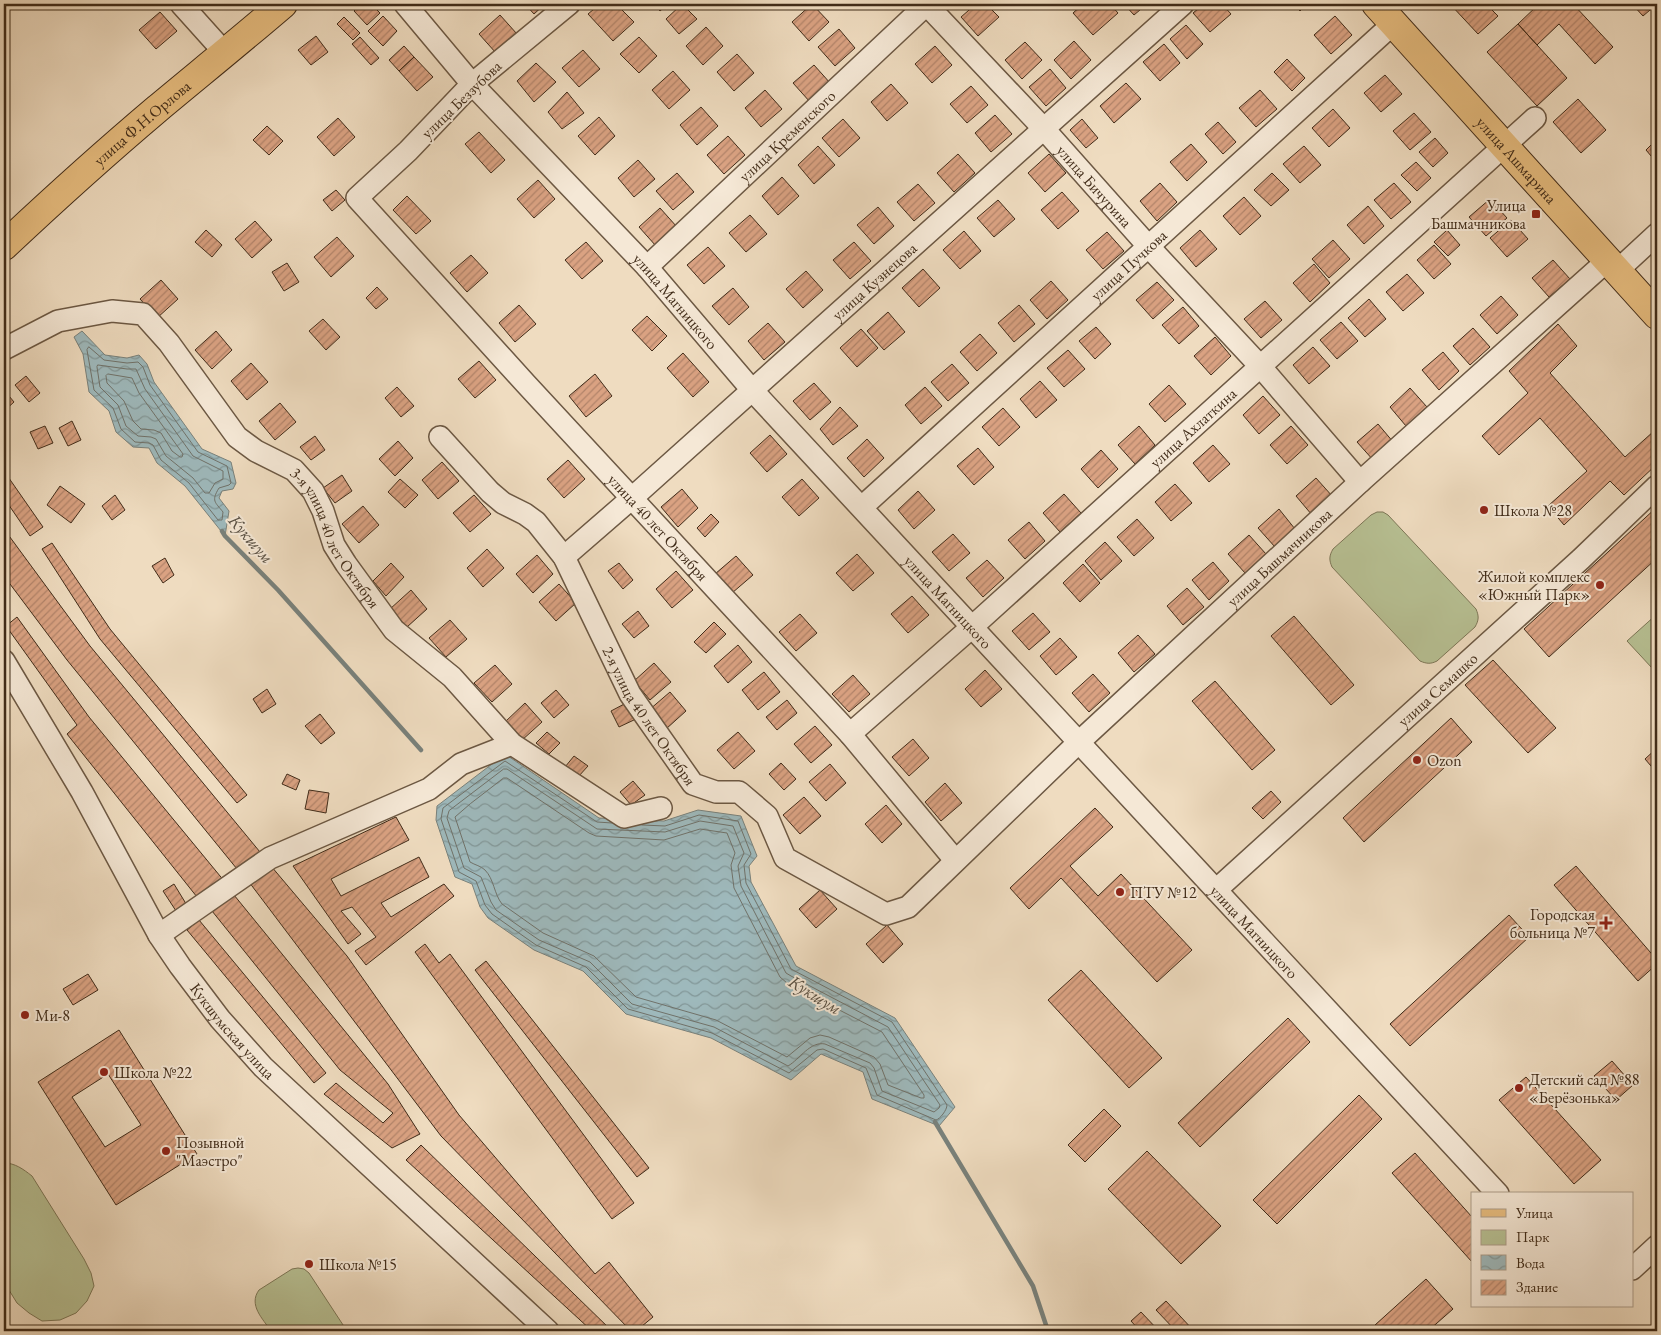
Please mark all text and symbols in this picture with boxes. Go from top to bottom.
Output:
street label: улица Беззубова [417,55,506,143]
street label: улица Ф.Н.Орлова [89,75,196,170]
street label: улица Кременского [734,85,840,187]
street label: улица Ашмарина [1472,112,1562,209]
street label: улица Бичурина [1052,140,1137,233]
place label: Улица Башмачникова [1431,195,1527,234]
marker: Улица Башмачникова [1530,208,1542,220]
street label: улица Пучкова [1086,224,1172,305]
street label: улица Кузнецова [827,237,922,325]
street label: улица Магницкого [628,249,723,354]
street label: улица Ахлаткина [1145,383,1241,472]
street label: 3-я улица 40 лет Октября [285,463,385,612]
street label: улица 40 лет Октября [603,469,713,585]
place label: Школа №28 [1494,500,1572,521]
street label: улица Башмачникова [1222,503,1337,611]
marker: Школа №28 [1478,504,1490,516]
water label: Кукшум [222,509,279,569]
street label: улица Магницкого [899,551,997,653]
place label: Жилой комплекс «Южный Парк» [1477,566,1590,605]
marker: Жилой комплекс «Южный Парк» [1594,579,1606,591]
street label: 2-я улица 40 лет Октября [597,643,701,790]
street label: улица Семашко [1393,648,1482,731]
place label: Ozon [1427,750,1462,771]
marker: Ozon [1411,754,1423,766]
street label: улица Магницкого [1205,881,1303,983]
place label: ПТУ №12 [1130,882,1197,903]
marker: ПТУ №12 [1114,886,1126,898]
place label: Городская больница №7 [1510,904,1595,943]
marker: Городская больница №7 [1599,916,1613,930]
water label: Кукшум [783,969,846,1021]
street label: Кукшумская улица [185,979,280,1084]
place label: Ми-8 [35,1005,70,1026]
marker: Ми-8 [19,1009,31,1021]
place label: Школа №22 [114,1062,192,1083]
marker: Школа №22 [98,1066,110,1078]
place label: Детский сад №88 «Берёзонька» [1529,1069,1640,1108]
marker: Детский сад №88 «Берёзонька» [1513,1082,1525,1094]
place label: Позывной "Маэстро" [176,1132,245,1171]
marker: Позывной "Маэстро" [160,1145,172,1157]
legend [1471,1192,1634,1308]
text: Улица [1515,1203,1553,1222]
text: Парк [1516,1227,1549,1246]
text: Вода [1516,1253,1545,1272]
place label: Школа №15 [319,1254,397,1275]
marker: Школа №15 [303,1258,315,1270]
text: Здание [1516,1277,1558,1296]

